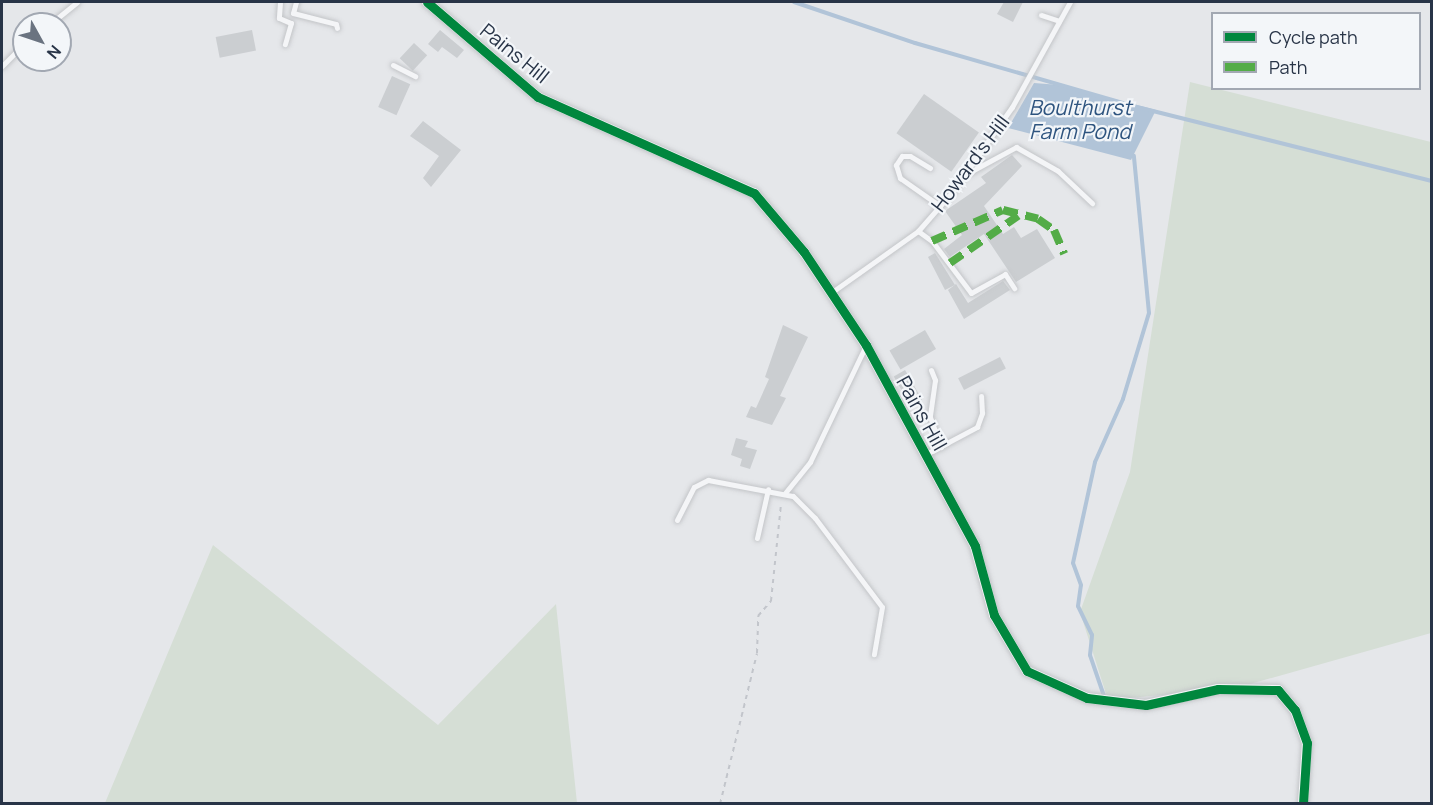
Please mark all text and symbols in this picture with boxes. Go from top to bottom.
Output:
north arrow [12,12,72,72]
legend [1211,12,1421,90]
street label: Pains Hill [476,18,554,88]
text: Cycle path [1269,25,1358,49]
text: N [42,41,66,64]
text: Path [1269,55,1307,79]
water label: Boulthurst Farm Pond [1029,94,1131,144]
street label: Howard's Hill [926,110,1014,216]
street label: Pains Hill [892,372,952,454]

